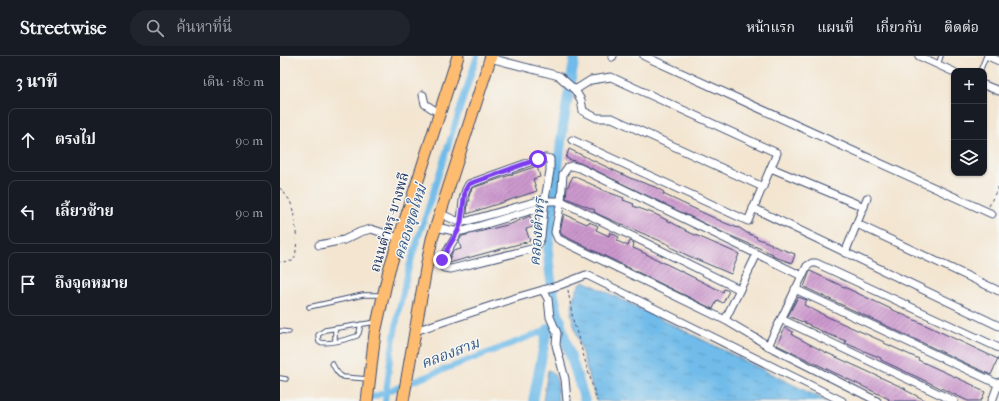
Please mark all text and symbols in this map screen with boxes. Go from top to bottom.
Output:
search box [130,10,410,46]
text: Streetwise [20,17,106,39]
icon: search [144,17,166,39]
text: ค้นหาที่นี่ [176,18,232,36]
text: หน้าแรก [746,19,795,36]
text: แผนที่ [817,19,854,36]
text: เกี่ยวกับ [876,19,922,36]
text: ติดต่อ [944,19,979,36]
map controls [951,68,987,176]
button: + [951,68,987,104]
text: 3 นาที [16,71,58,91]
text: เดิน · 180 m [203,74,264,89]
button: − [951,104,987,140]
icon: ahead [17,129,39,151]
text: ตรงไป [55,130,96,148]
text: 90 m [235,133,263,148]
button: layers [951,140,987,176]
route start [529,150,547,168]
street label: ถนนตำหรุ-บางพลี [366,170,413,274]
water label: คลองขุดใหม่ [388,180,432,262]
water label: คลองตำหรุ [526,196,549,267]
icon: left [17,201,39,223]
text: เลี้ยวซ้าย [55,202,114,220]
text: 90 m [235,205,263,220]
route end [433,251,451,269]
icon: arrive [17,273,39,295]
text: ถึงจุดหมาย [55,274,128,292]
water label: คลองสาม [418,333,483,372]

